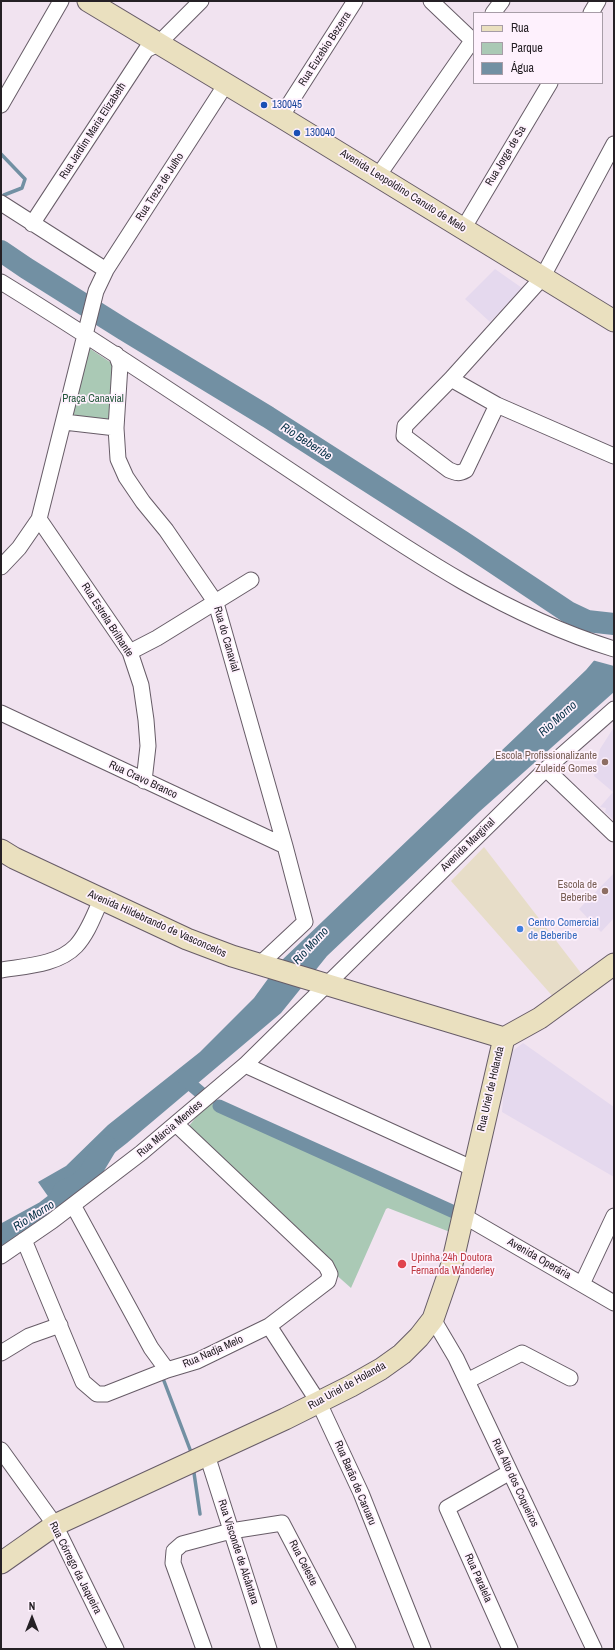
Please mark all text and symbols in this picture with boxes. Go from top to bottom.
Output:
street label: Rua Euzebio Bezerra [296,9,354,89]
legend [473,12,603,84]
text: Rua [511,20,529,36]
text: Parque [511,40,543,56]
text: Água [511,60,534,76]
street label: Rua Jardim Maria Elizabeth [57,80,129,182]
place label: 130045 [272,98,302,112]
marker: 130045 [259,100,269,110]
street label: Rua Jorge de Sa [483,124,529,188]
place label: 130040 [305,126,335,140]
marker: 130040 [292,128,302,138]
street label: Avenida Leopoldino Canuto de Melo [337,147,469,235]
street label: Rua Treze de Julho [133,151,187,223]
park label: Praça Canavial [62,392,124,406]
water label: Rio Beberibe [278,420,334,464]
street label: Rua Estrela Brilhante [78,580,136,660]
street label: Rua do Canavial [210,605,242,673]
water label: Rio Morno [536,698,580,740]
place label: Escola Profissionalizante Zuleide Gomes [495,749,597,775]
marker: Escola Profissionalizante Zuleide Gomes [600,757,610,767]
street label: Rua Cravo Branco [107,758,179,802]
street label: Avenida Marginal [438,816,498,874]
place label: Escola de Beberibe [557,878,597,904]
marker: Escola de Beberibe [600,886,610,896]
street label: Avenida Hildebrando de Vasconcelos [86,887,228,961]
place label: Centro Comercial de Beberibe [528,916,599,942]
water label: Rio Morno [290,924,332,968]
marker: Centro Comercial de Beberibe [515,924,525,934]
street label: Rua Uriel de Holanda [475,1045,507,1133]
street label: Rua Márcia Mendes [135,1098,205,1160]
water label: Rio Morno [11,1198,57,1234]
street label: Avenida Operária [505,1236,573,1282]
place label: Upinha 24h Doutora Fernanda Wanderley [411,1251,494,1277]
marker: Upinha 24h Doutora Fernanda Wanderley [396,1258,408,1270]
street label: Rua Nadja Melo [181,1333,245,1371]
street label: Rua Uriel de Holanda [306,1359,388,1413]
street label: Rua Alto dos Coqueiros [489,1437,541,1529]
street label: Rua Barão de Caruaru [331,1439,379,1527]
street label: Rua Visconde de Alcântara [215,1498,261,1606]
street label: Rua Córrego da Jaqueira [46,1520,104,1616]
street label: Rua Celeste [286,1538,320,1588]
street label: Rua Paralela [461,1551,495,1605]
north arrow [12,1598,52,1638]
text: N [29,1599,35,1613]

